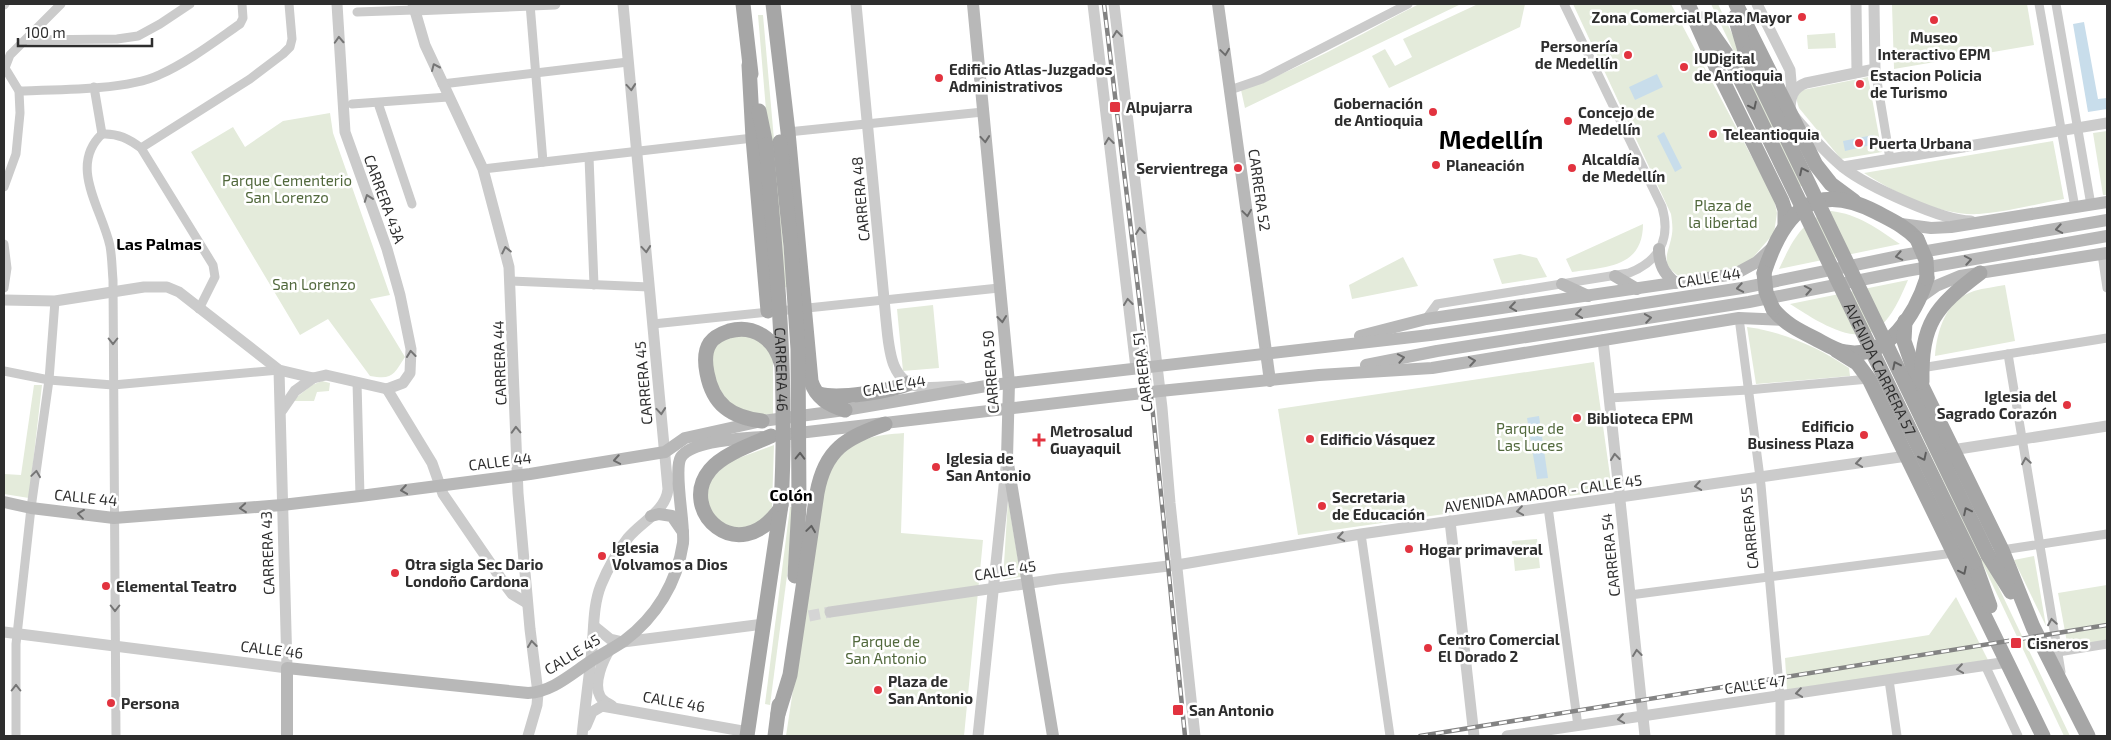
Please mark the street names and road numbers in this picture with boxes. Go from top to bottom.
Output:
street label: CARRERA 52 [1245,148,1275,232]
street label: CARRERA 43A [361,152,410,247]
street label: CARRERA 48 [847,156,873,242]
street label: CALLE 44 [1676,263,1742,291]
street label: AVENIDA CARRERA 57 [1841,300,1920,439]
street label: CARRERA 44 [489,320,509,406]
street label: CARRERA 46 [771,327,792,412]
street label: CARRERA 50 [978,330,1002,414]
street label: CARRERA 51 [1128,331,1156,413]
street label: CARRERA 45 [630,341,656,425]
street label: CALLE 44 [861,371,927,399]
street label: CALLE 44 [467,448,533,474]
street label: AVENIDA AMADOR - CALLE 45 [1443,470,1643,516]
street label: CALLE 44 [53,485,119,509]
street label: CARRERA 55 [1736,486,1762,570]
street label: CARRERA 43 [257,511,277,595]
street label: CARRERA 54 [1597,512,1623,598]
street label: CALLE 45 [973,556,1037,584]
street label: CALLE 45 [541,630,603,678]
street label: CALLE 46 [240,636,304,662]
street label: CALLE 47 [1723,671,1787,697]
street label: CALLE 46 [641,687,707,715]

